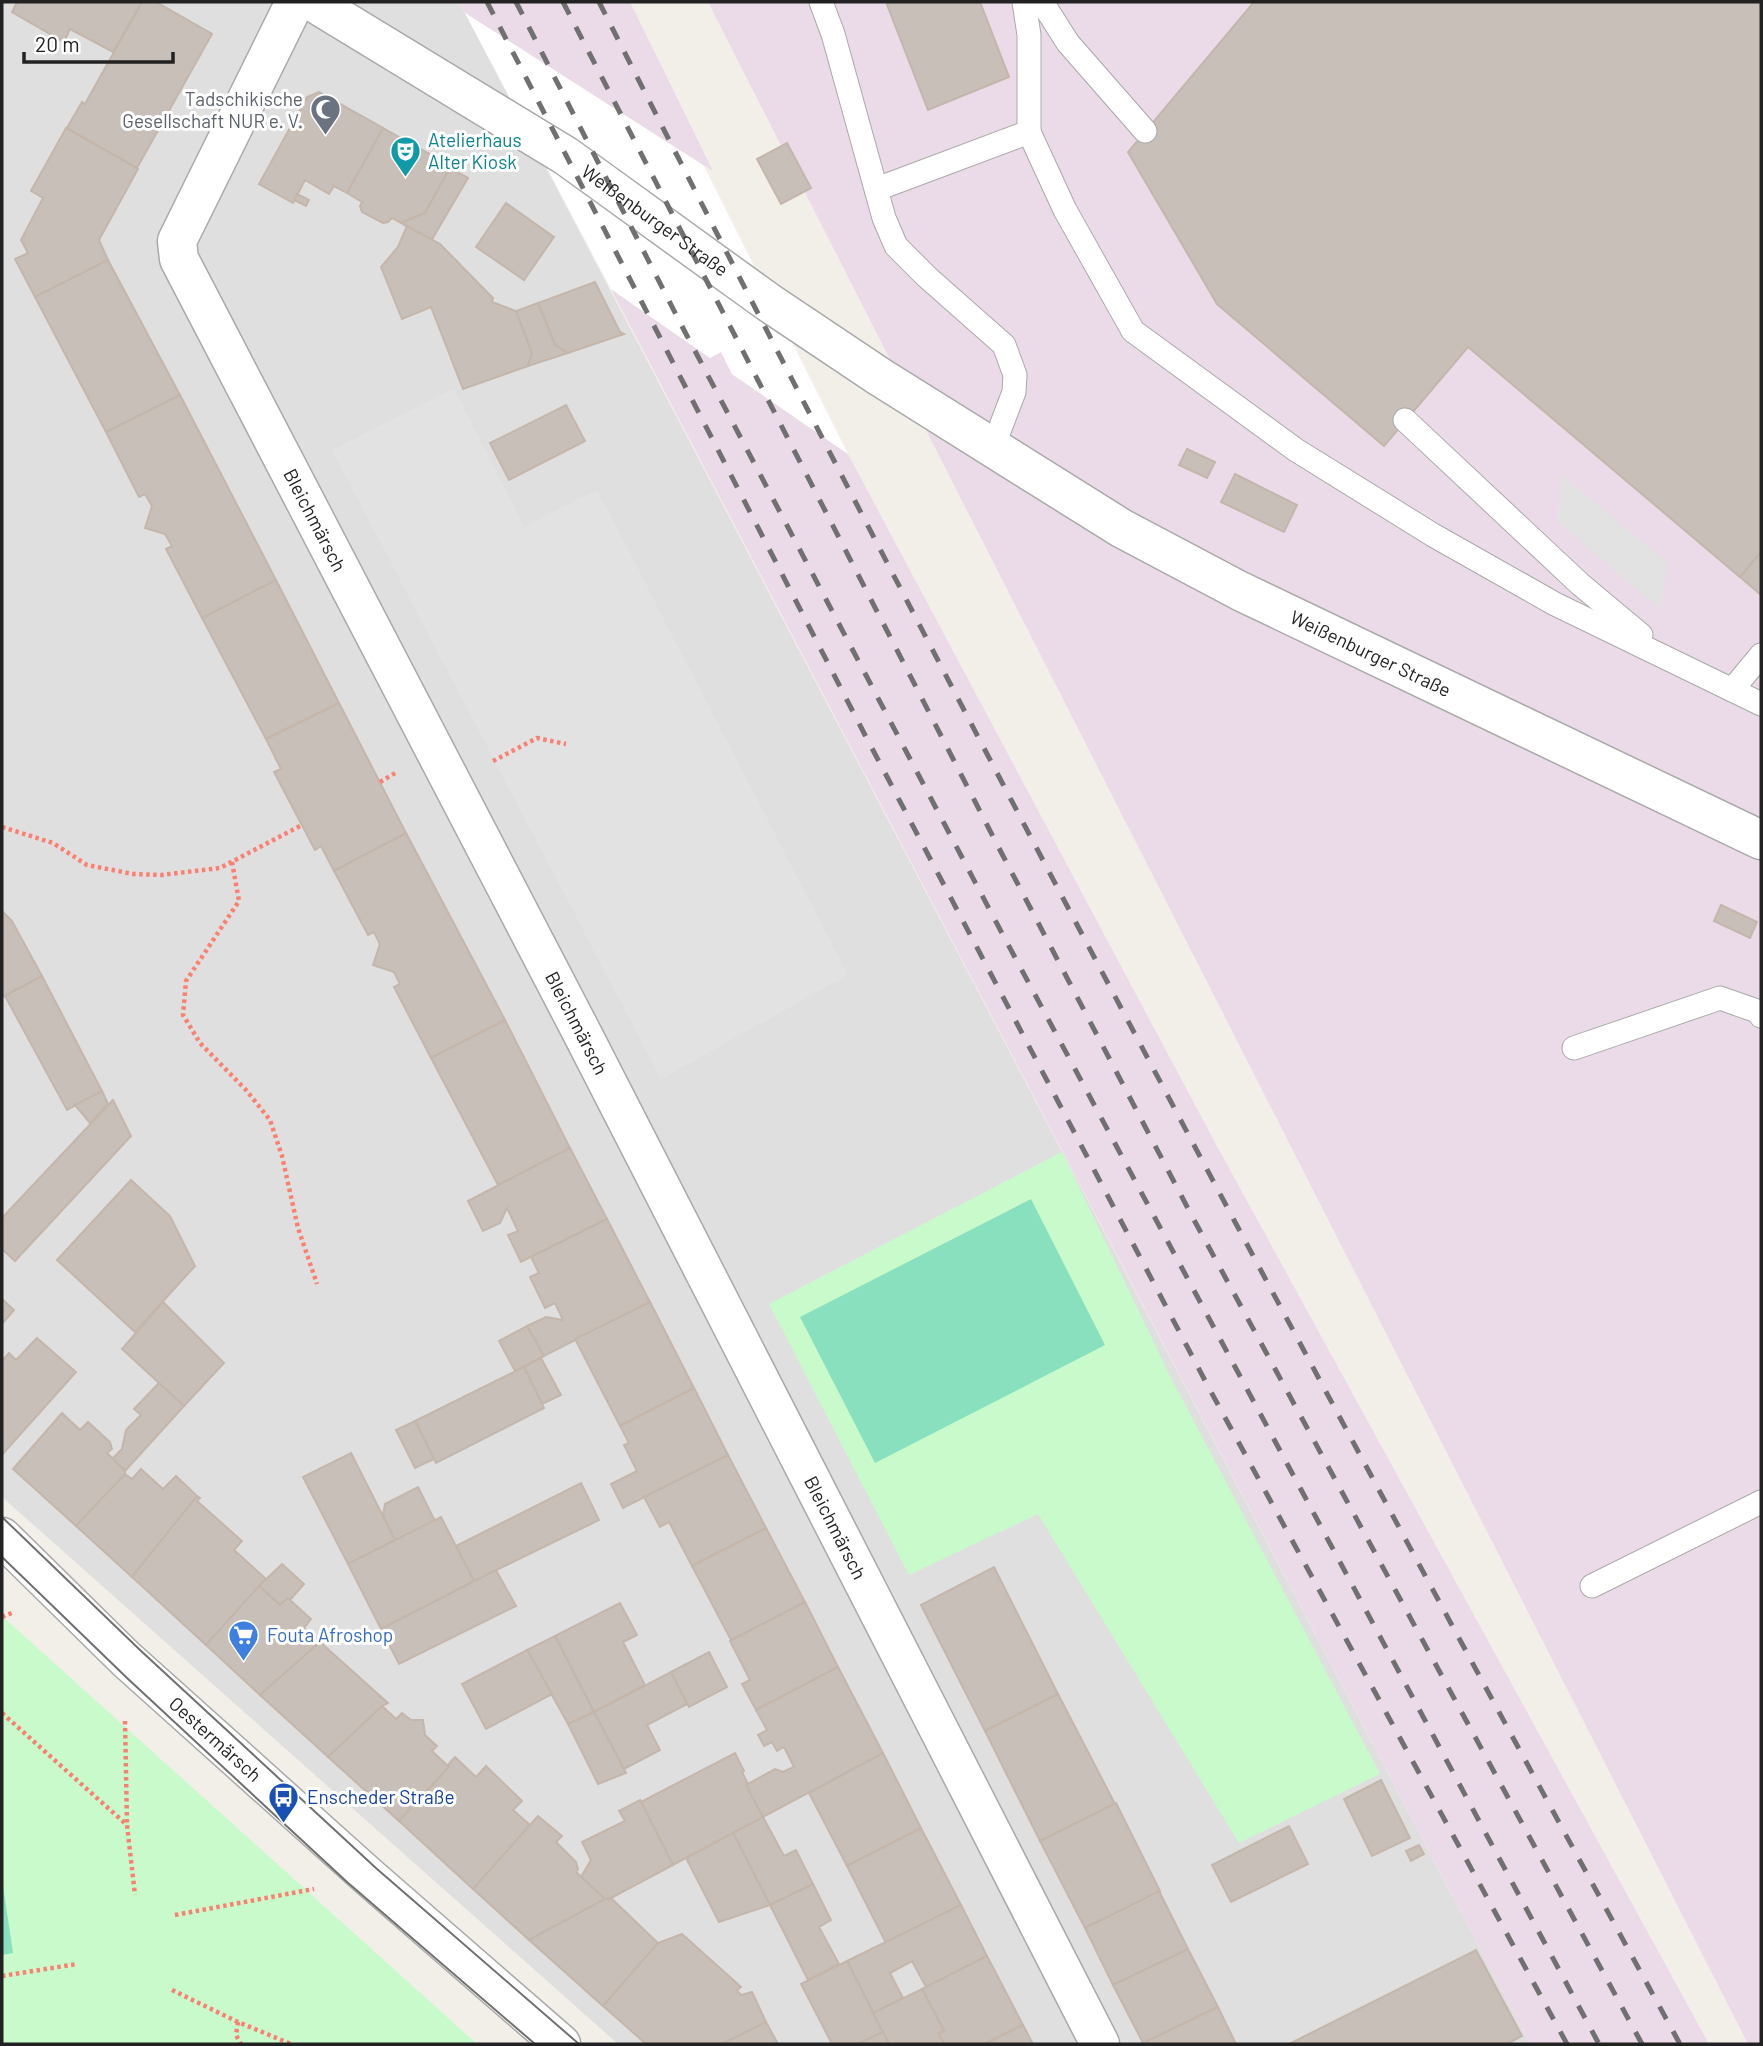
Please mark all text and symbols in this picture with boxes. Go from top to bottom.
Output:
scale bar [24,21,173,65]
text: 20 m [35,31,80,56]
place label: Tadschikische Gesellschaft NUR e. V. [122,87,303,132]
mosque icon: Tadschikische Gesellschaft NUR e. V. [309,93,343,137]
place label: Atelierhaus Alter Kiosk [428,128,522,173]
theatre icon: Atelierhaus Alter Kiosk [388,134,422,178]
street label: Weißenburger Straße [577,159,733,281]
street label: Bleichmärsch [279,464,352,575]
street label: Weißenburger Straße [1287,605,1455,701]
street label: Bleichmärsch [541,967,613,1078]
street label: Bleichmärsch [800,1472,872,1583]
supermarket icon: Fouta Afroshop [227,1618,261,1662]
place label: Fouta Afroshop [267,1623,393,1646]
street label: Oestermärsch [165,1691,267,1786]
bus stop icon: Enscheder Straße [267,1780,301,1824]
place label: Enscheder Straße [307,1785,455,1808]

